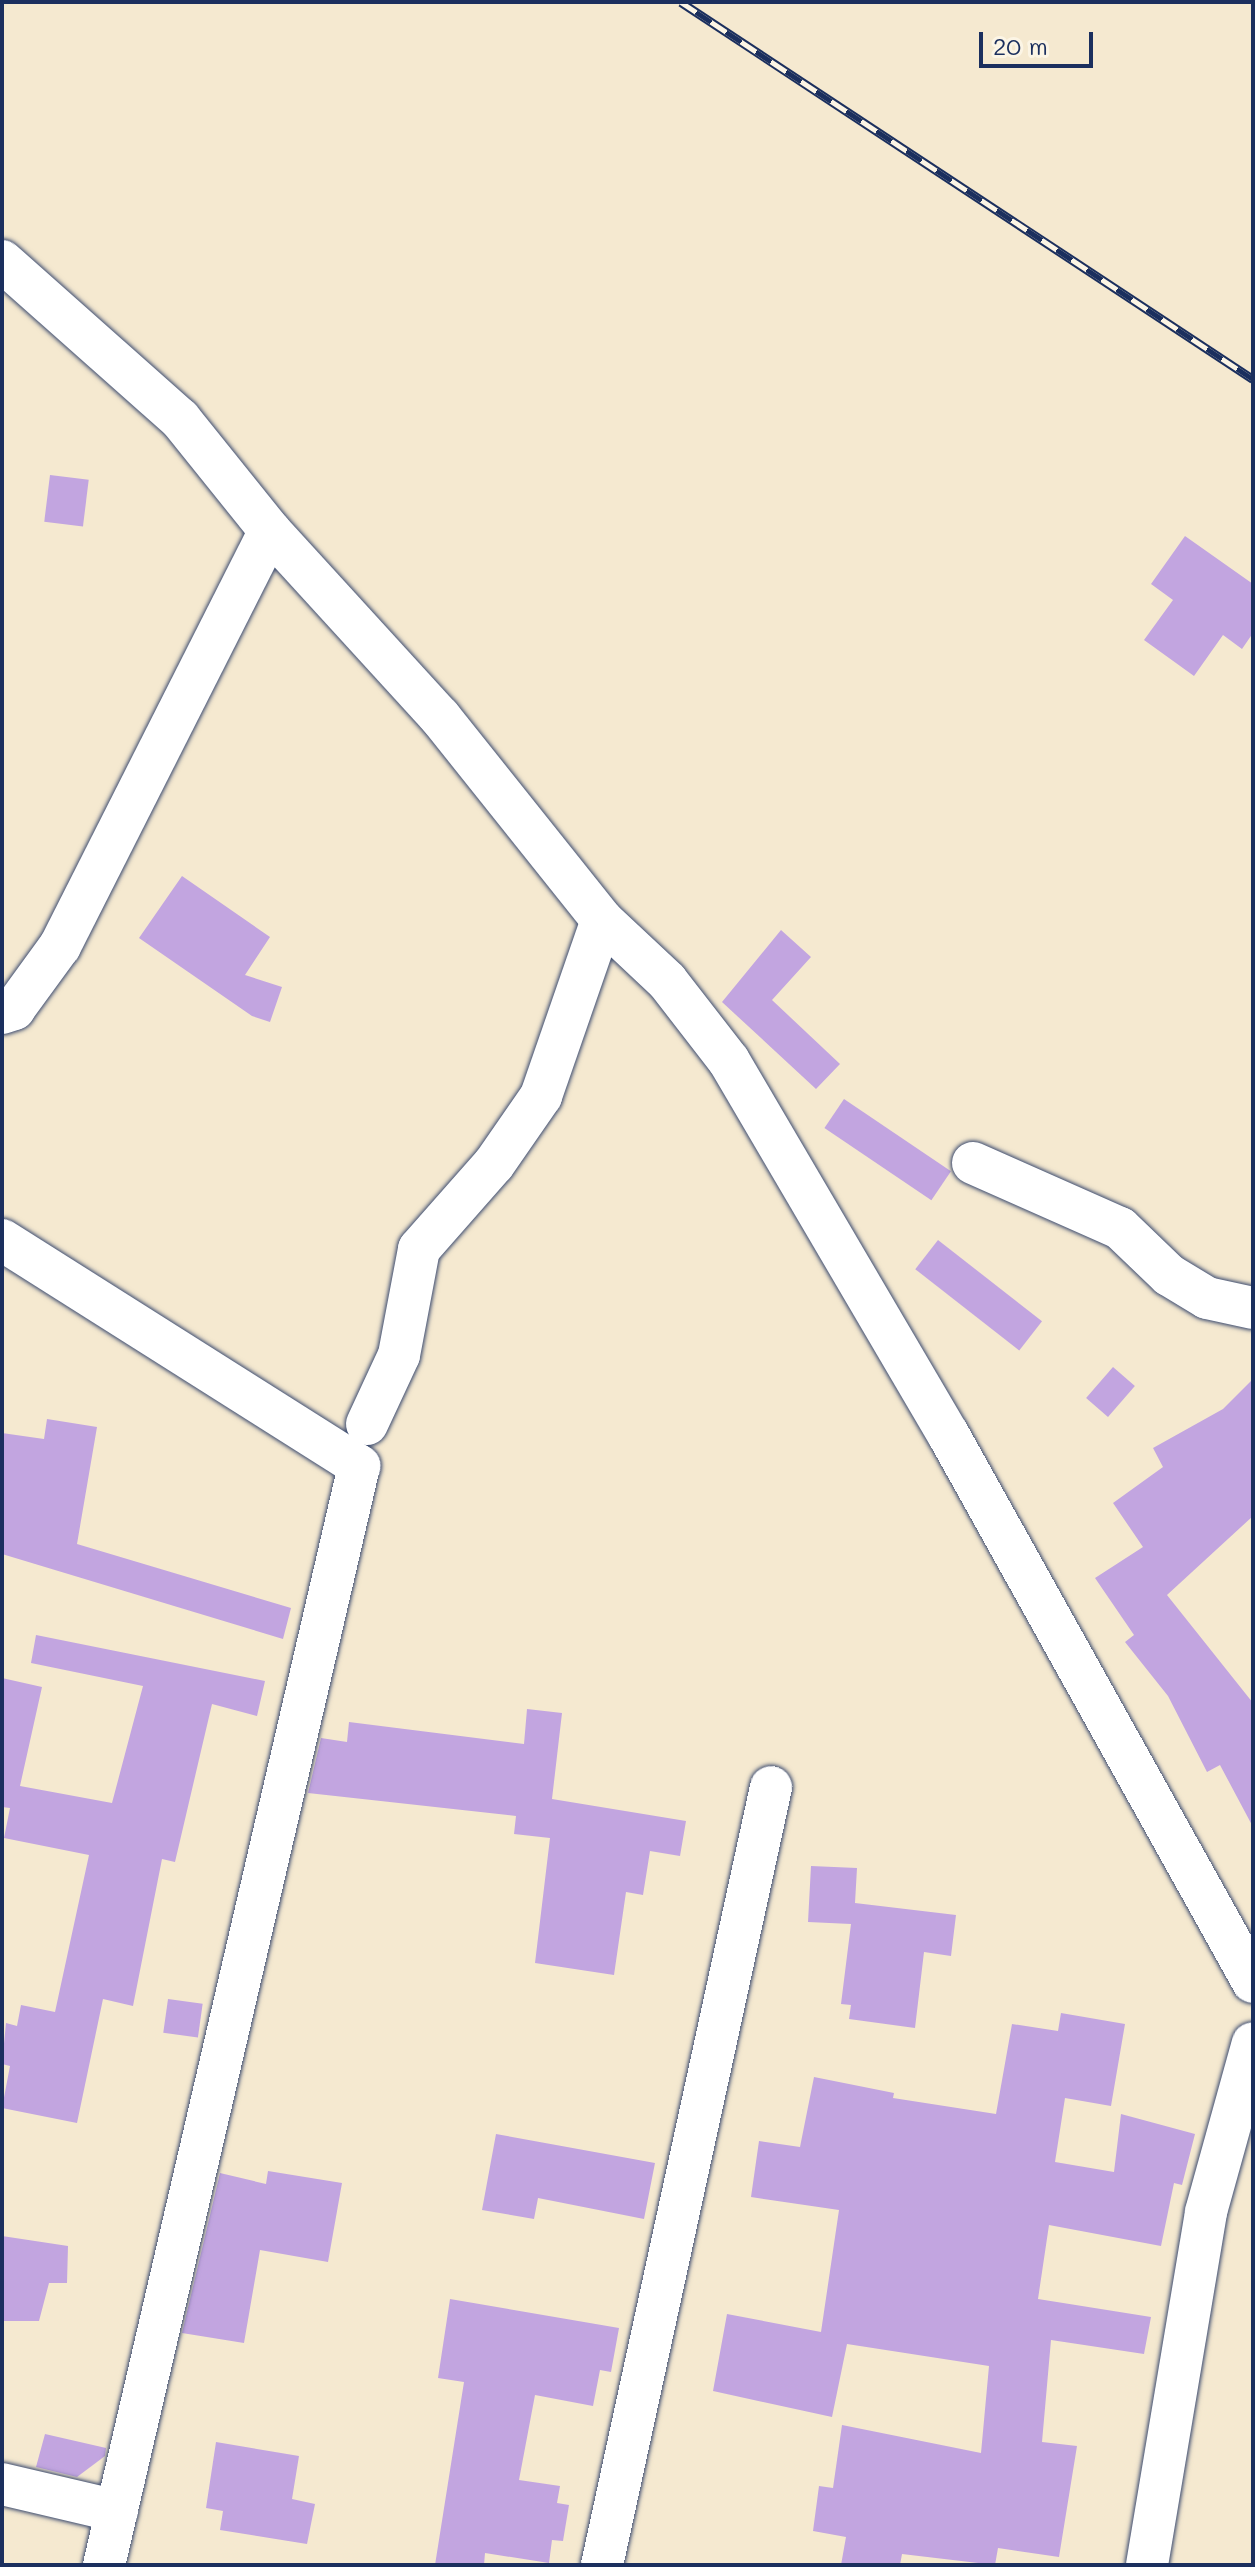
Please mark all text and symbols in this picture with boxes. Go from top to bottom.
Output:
scale bar [983,16,1097,66]
text: 20 m [993,30,1048,61]

